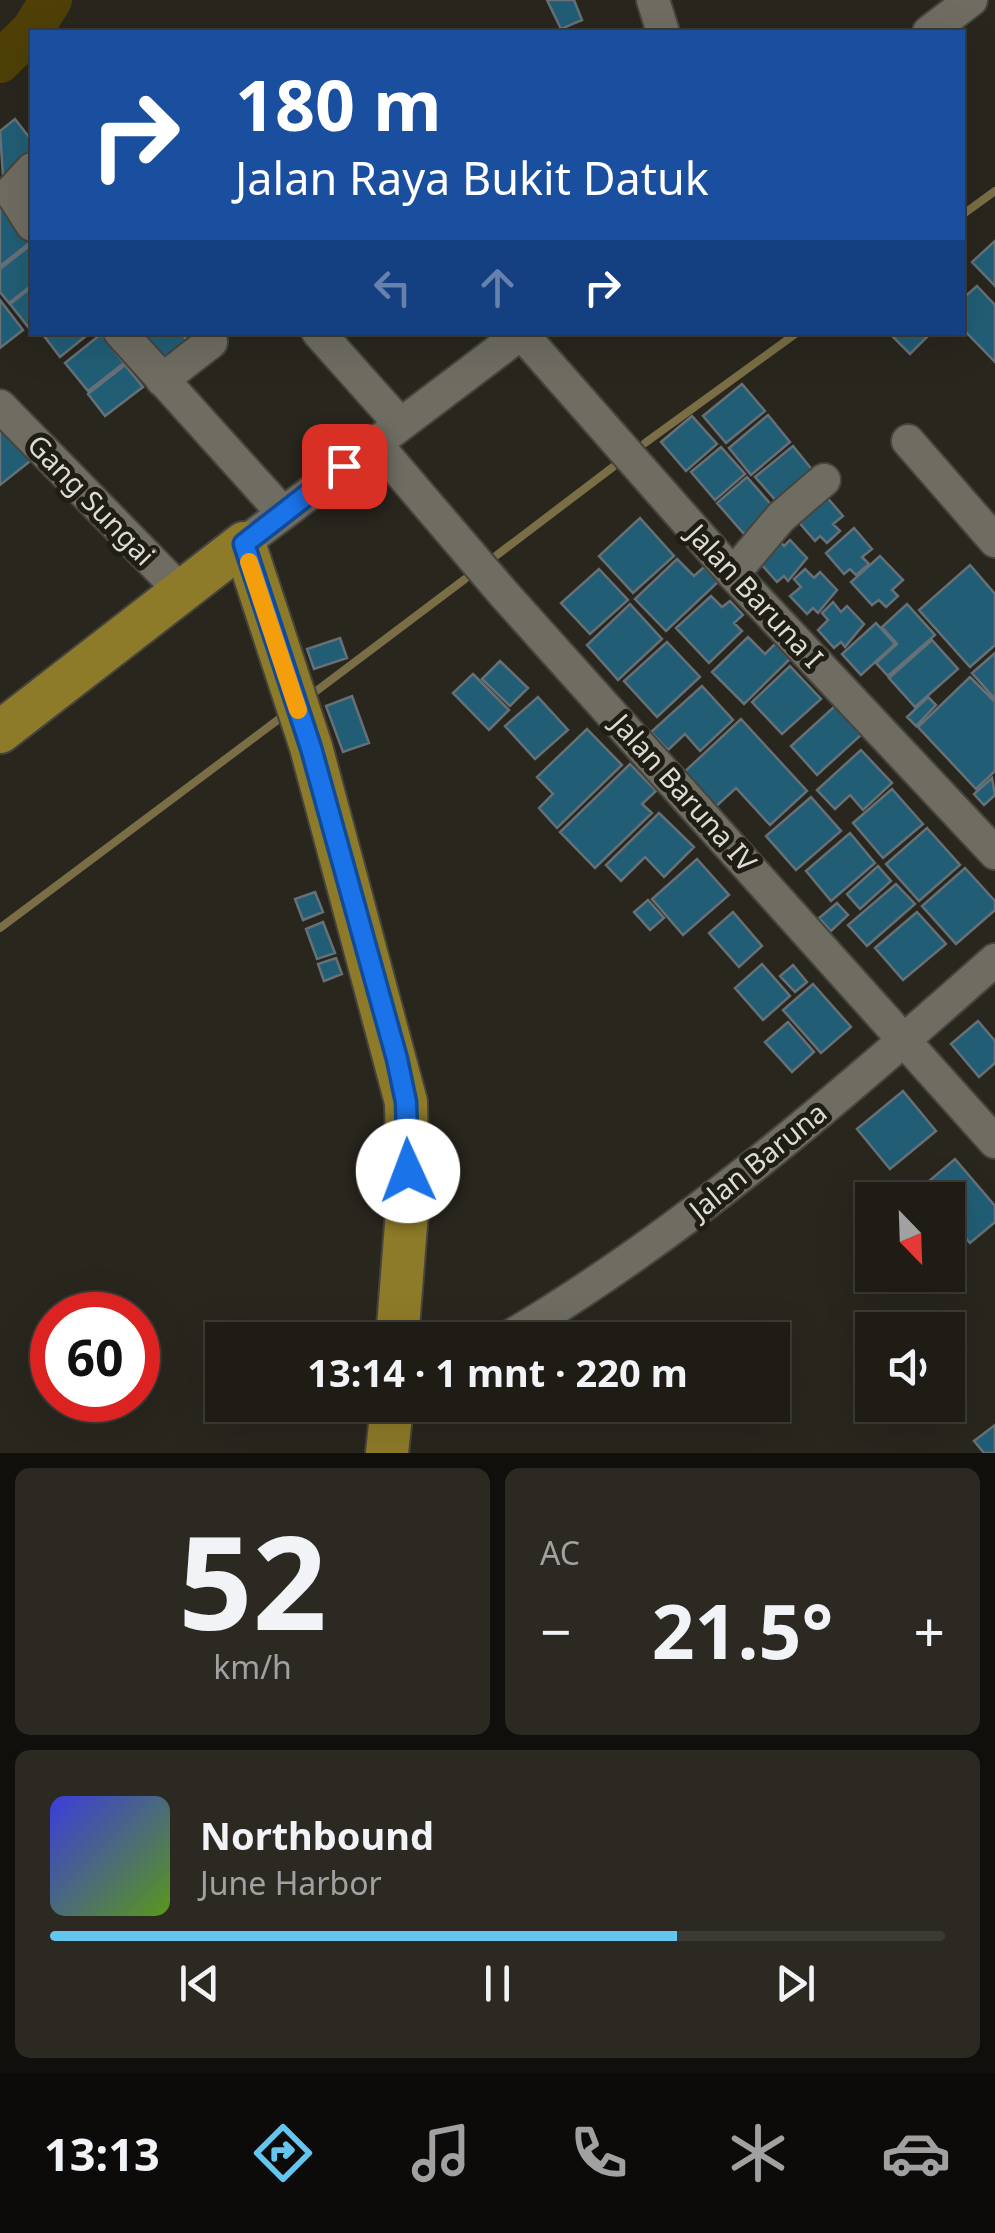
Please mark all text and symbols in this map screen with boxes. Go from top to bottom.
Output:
text: 180 m [235,56,442,152]
icon: right [70,70,200,200]
text: Jalan Raya Bukit Datuk [235,147,709,208]
icon: left [365,260,420,315]
icon: ahead [470,260,525,315]
icon: right [575,260,630,315]
pin [302,424,387,509]
street label: Gang Sungai [20,426,164,573]
icon: arrive [317,439,372,494]
street label: Jalan Baruna I [677,513,832,675]
street label: Jalan Baruna IV [602,703,766,880]
street label: Jalan Baruna [678,1093,834,1229]
position arrow [356,1119,460,1223]
north arrow [855,1182,965,1292]
map controls [855,1182,965,1422]
speed limit sign: 60 [30,1292,160,1422]
button: sound [855,1312,965,1422]
text: 13:14 · 1 mnt · 220 m [307,1346,688,1398]
text: 52 [178,1491,327,1668]
text: AC [540,1531,580,1574]
text: 21.5° [652,1579,833,1681]
text: − [540,1593,571,1668]
text: + [914,1593,945,1668]
text: km/h [213,1645,292,1688]
text: Northbound [200,1809,434,1861]
text: June Harbor [200,1861,382,1904]
icon: previous [172,1956,227,2011]
icon: pause [470,1956,525,2011]
icon: next [768,1956,823,2011]
icon: directions [248,2118,318,2188]
icon: music [406,2118,476,2188]
icon: phone [564,2118,634,2188]
icon: climate [723,2118,793,2188]
icon: car [881,2118,951,2188]
text: 13:13 [44,2123,160,2184]

